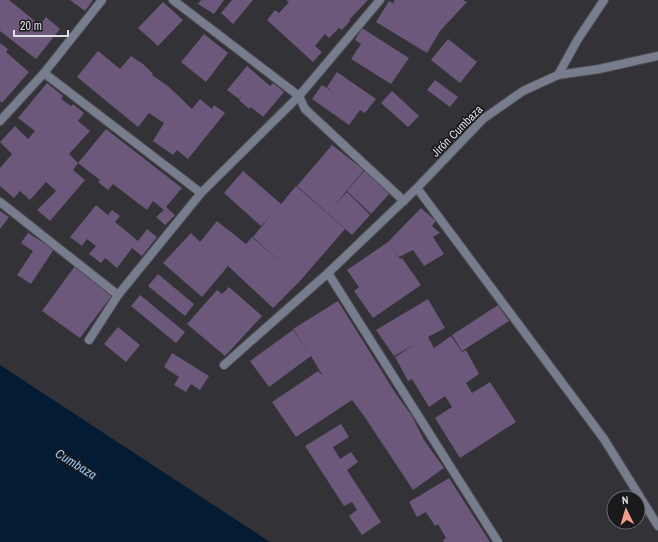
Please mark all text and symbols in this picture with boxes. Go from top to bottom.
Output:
scale bar [14,12,68,38]
text: 20 m [20,18,42,34]
street label: Jirón Cumbaza [428,101,487,160]
water label: Cumbaza [52,445,100,483]
north arrow [606,490,646,530]
text: N [621,493,629,507]

